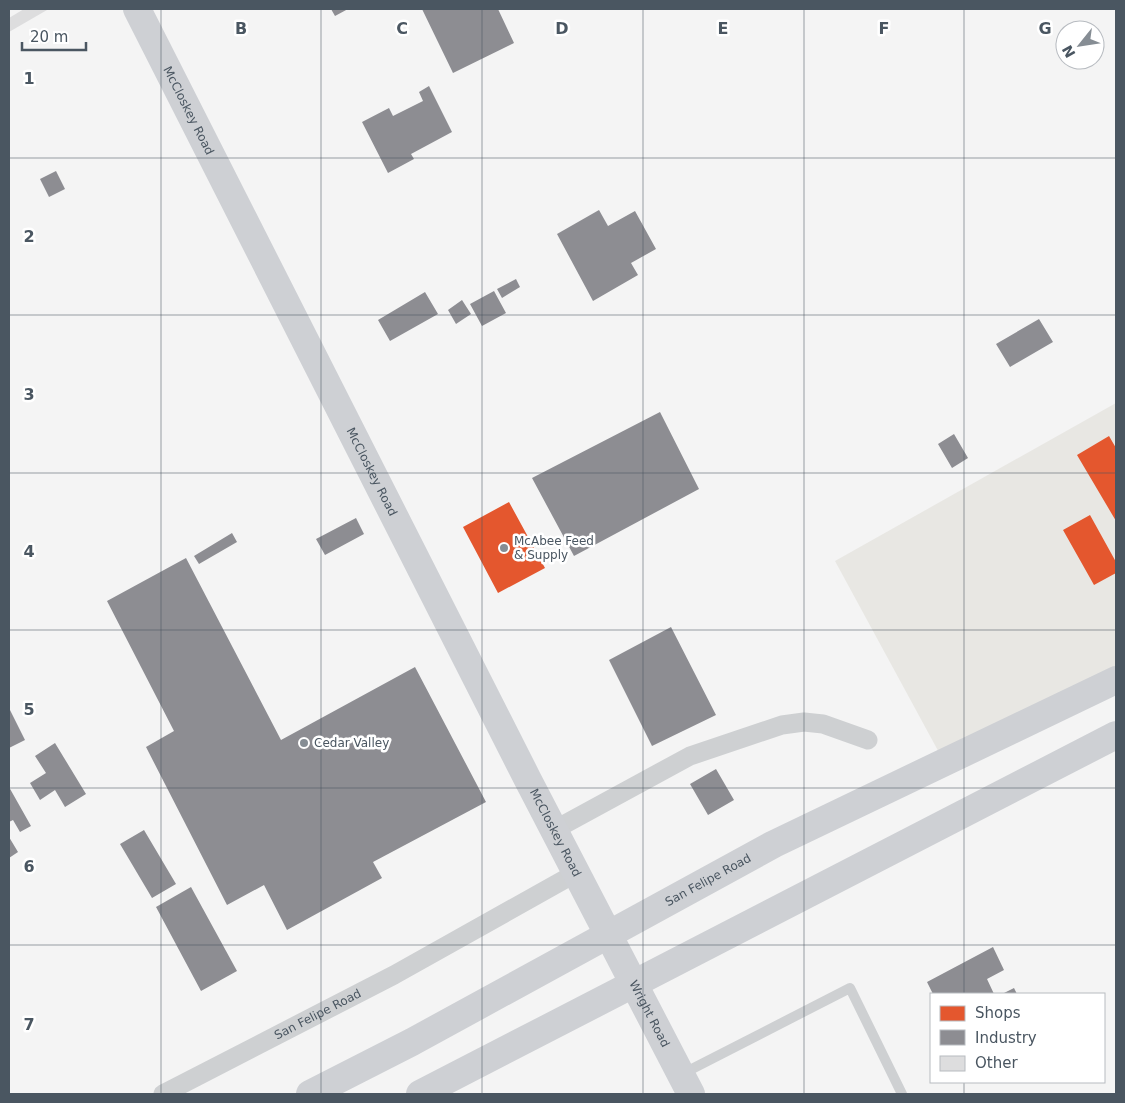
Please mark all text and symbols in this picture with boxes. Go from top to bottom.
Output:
text: B [235,19,247,38]
text: C [396,19,408,38]
text: D [555,19,569,38]
text: E [718,19,728,38]
text: F [879,19,889,38]
text: G [1038,19,1052,38]
scale bar [22,20,86,52]
north arrow [1055,20,1105,70]
text: 20 m [30,28,68,46]
text: N [1059,42,1079,61]
street label: McCloskey Road [160,64,217,157]
text: 1 [23,69,35,88]
text: 2 [23,227,35,246]
text: 3 [23,385,35,404]
street label: McCloskey Road [343,425,400,518]
place label: McAbee Feed & Supply [514,534,594,562]
text: 4 [23,542,35,561]
marker: McAbee Feed & Supply [498,542,510,554]
text: 5 [23,700,35,719]
place label: Cedar Valley [314,736,389,750]
marker: Cedar Valley [298,737,310,749]
street label: McCloskey Road [527,786,584,879]
street label: San Felipe Road [663,851,753,909]
text: 6 [23,857,35,876]
street label: Wright Road [626,978,673,1050]
street label: San Felipe Road [272,986,363,1042]
legend [930,993,1105,1083]
text: Shops [975,1004,1021,1022]
text: 7 [23,1015,35,1034]
text: Industry [975,1029,1037,1047]
text: Other [975,1054,1018,1072]

